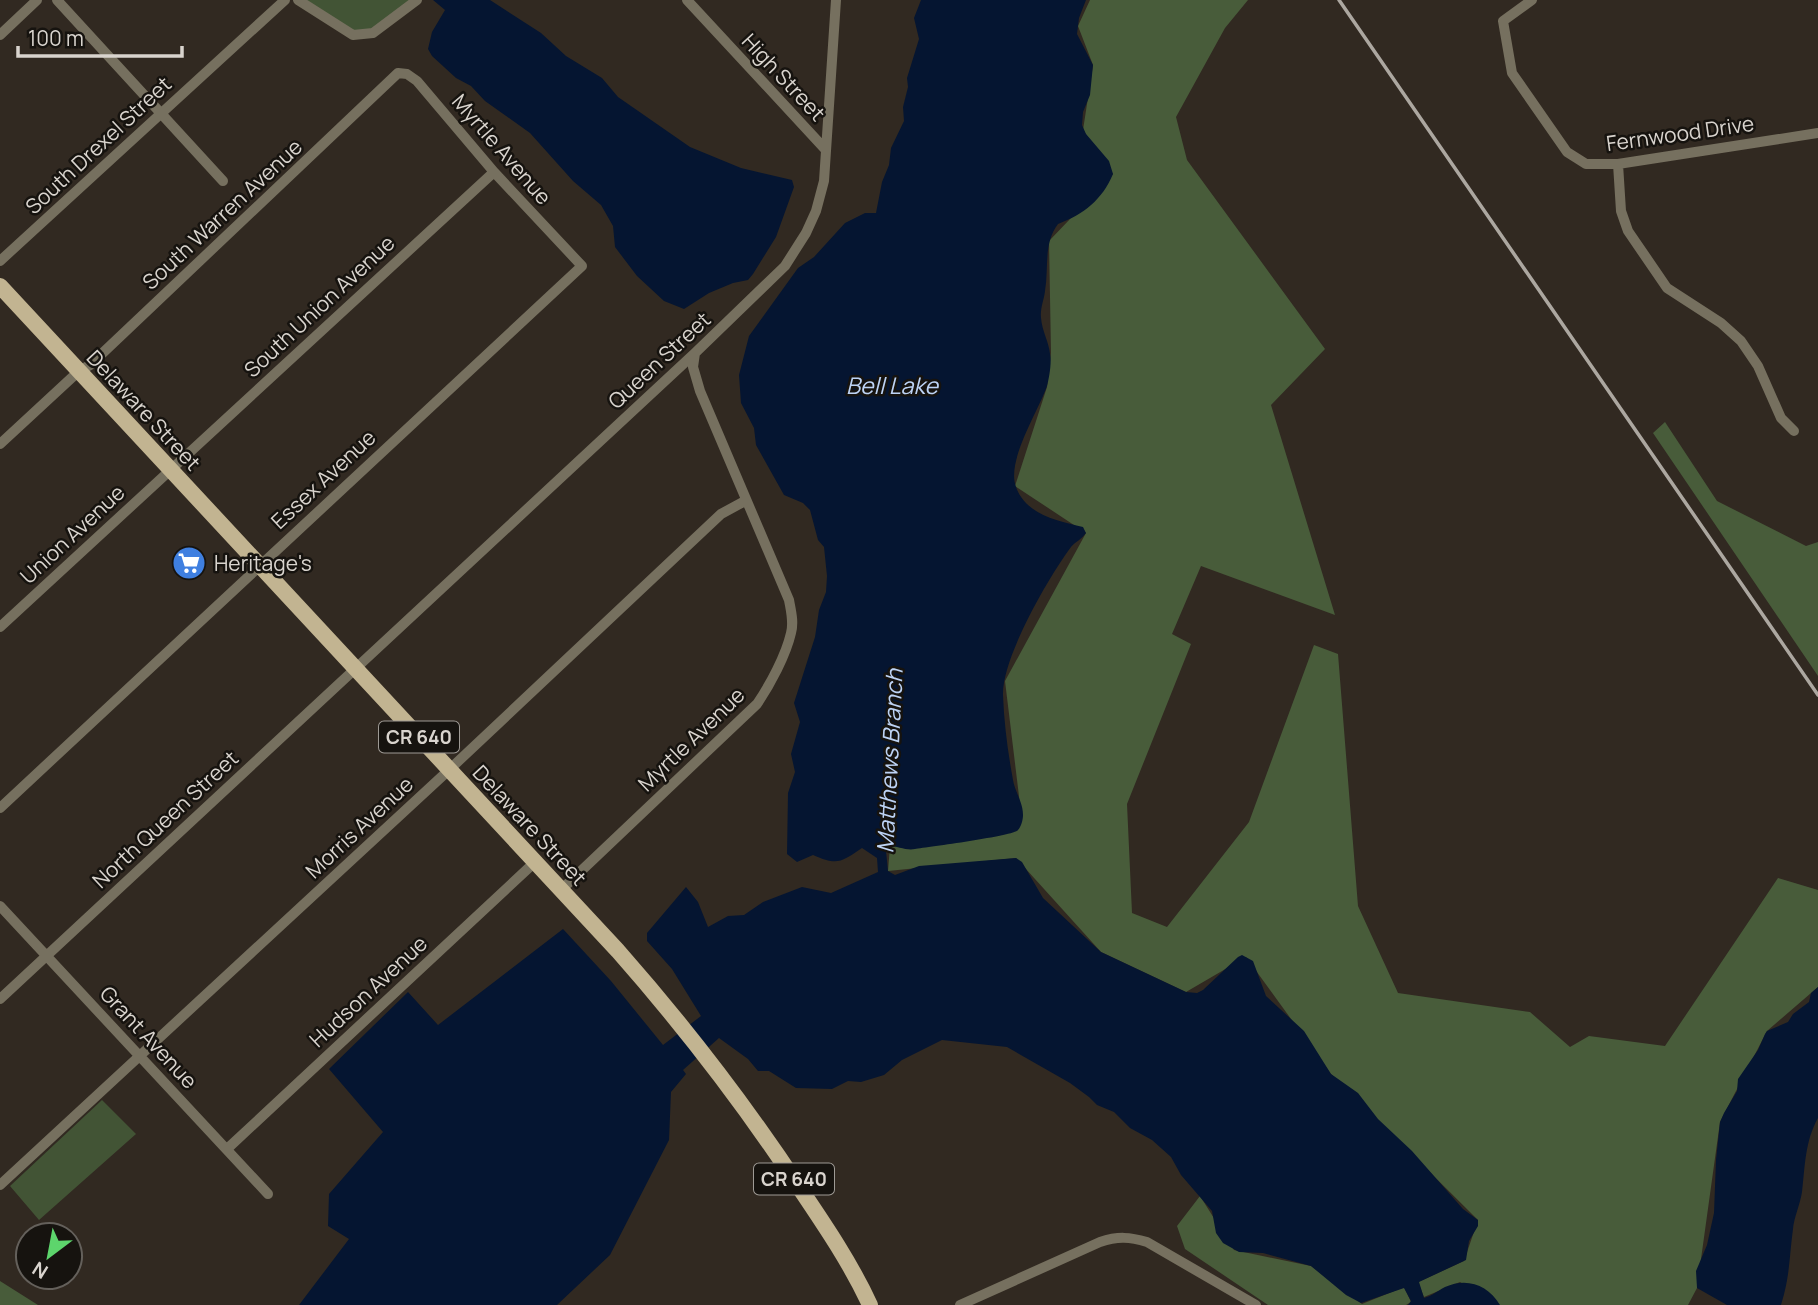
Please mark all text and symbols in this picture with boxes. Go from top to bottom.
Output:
scale bar [18,14,182,58]
text: 100 m [28,24,84,52]
street label: High Street [736,27,832,127]
street label: South Drexel Street [19,70,177,220]
street label: Myrtle Avenue [446,88,558,210]
street label: Fernwood Drive [1604,109,1756,157]
street label: South Warren Avenue [136,133,308,295]
street label: South Union Avenue [238,229,400,383]
street label: Queen Street [602,305,716,415]
street label: Delaware Street [81,344,207,476]
water label: Bell Lake [846,369,940,401]
street label: Essex Avenue [265,423,381,535]
street label: Union Avenue [14,478,130,590]
supermarket icon: Heritage's [170,544,208,582]
place label: Heritage's [214,549,312,577]
water label: Matthews Branch [868,667,910,854]
street label: Myrtle Avenue [632,681,750,797]
road number: CR 640 [379,722,459,752]
street label: North Queen Street [86,744,244,894]
street label: Delaware Street [467,759,593,891]
street label: Morris Avenue [299,770,419,884]
street label: Hudson Avenue [303,929,433,1053]
street label: Grant Avenue [94,980,204,1094]
road number: CR 640 [754,1163,834,1194]
north arrow [14,1221,84,1291]
text: N [27,1256,53,1285]

